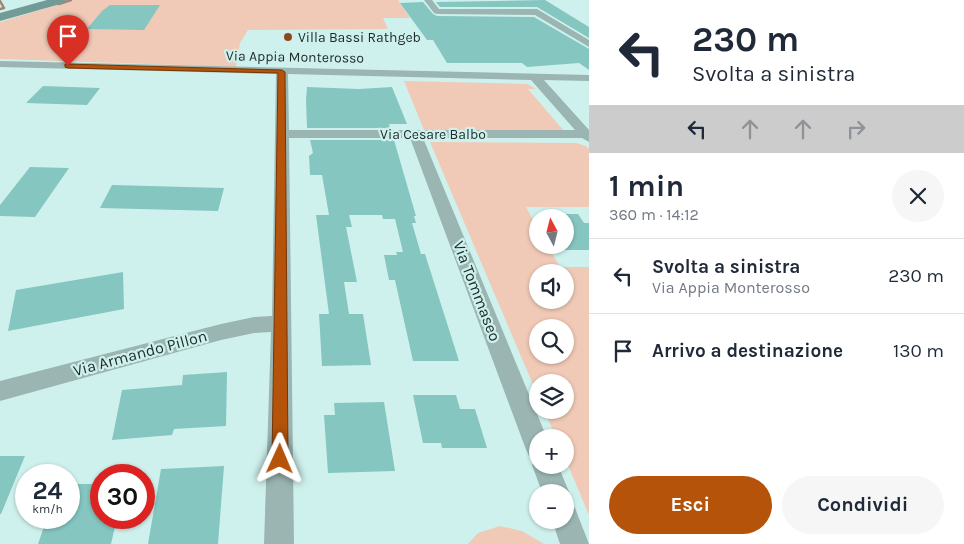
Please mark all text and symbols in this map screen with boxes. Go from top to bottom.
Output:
pin [47,15,89,66]
text: 230 m [692,19,799,60]
icon: left [609,20,674,85]
icon: arrive [54,22,82,50]
place label: Villa Bassi Rathgeb [298,29,421,46]
marker: Villa Bassi Rathgeb [282,31,294,43]
street label: Via Appia Monterosso [226,47,364,67]
text: Svolta a sinistra [692,61,855,87]
icon: left [683,115,711,143]
icon: ahead [736,115,764,143]
icon: ahead [789,115,817,143]
icon: right [842,115,870,143]
street label: Via Cesare Balbo [380,126,486,143]
text: 1 min [609,168,684,204]
button: close [892,170,944,222]
text: 360 m · 14:12 [609,205,699,224]
north arrow [529,209,574,254]
map controls [529,209,574,529]
street label: Via Tommaseo [449,238,505,344]
text: Svolta a sinistra [652,256,800,278]
icon: left [609,262,637,290]
button: sound [529,264,574,309]
text: 230 m [888,265,944,287]
text: Via Appia Monterosso [652,278,810,297]
button: search [529,319,574,364]
street label: Via Armando Pillon [71,326,209,380]
icon: arrive [609,337,637,365]
text: Arrivo a destinazione [652,340,843,362]
text: 130 m [893,340,944,362]
button: layers [529,374,574,419]
button: + [529,429,574,474]
position arrow [253,432,305,484]
speed limit sign: 30 [90,464,155,529]
text: 24 [32,476,63,505]
button: Esci [609,476,772,534]
button: Condividi [782,476,944,534]
button: − [529,484,574,529]
text: km/h [32,502,63,516]

